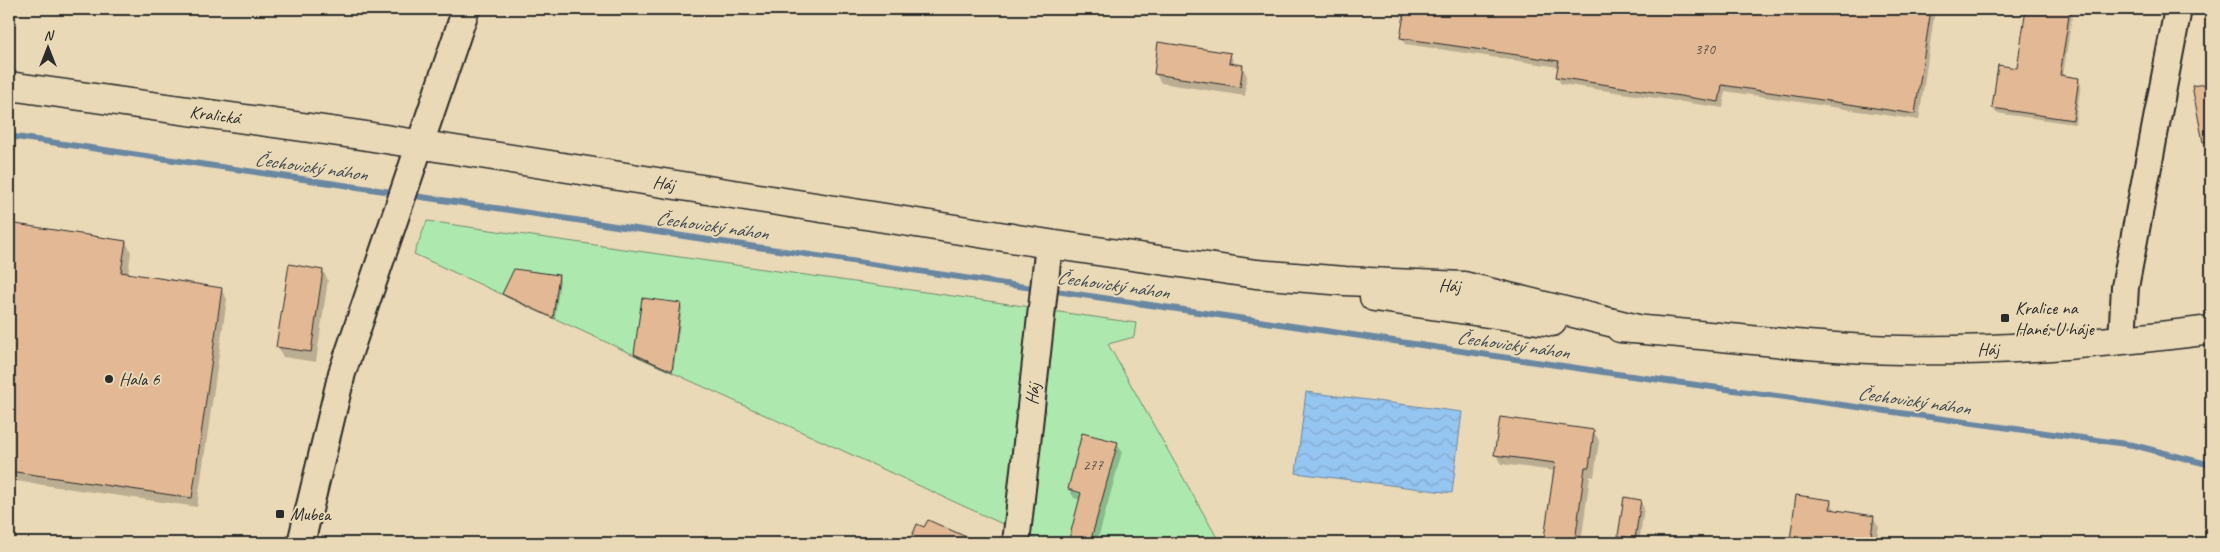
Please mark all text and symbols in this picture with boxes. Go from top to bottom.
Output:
north arrow [22,22,72,72]
text: N [44,27,55,44]
house number: 370 [1695,40,1716,59]
street label: Kralická [188,100,244,129]
water label: Čechovický náhon [253,147,370,187]
street label: Háj [651,171,679,196]
water label: Čechovický náhon [654,206,771,246]
water label: Čechovický náhon [1055,265,1172,305]
street label: Háj [1438,274,1463,297]
place label: Kralice na Hané, U háje [2015,297,2095,340]
marker: Kralice na Hané, U háje [1999,312,2011,324]
water label: Čechovický náhon [1455,325,1572,365]
street label: Háj [1977,338,2002,361]
place label: Hala 6 [119,368,161,390]
marker: Hala 6 [103,373,115,385]
street label: Háj [1020,380,1045,406]
water label: Čechovický náhon [1856,381,1973,421]
house number: 277 [1083,456,1104,475]
place label: Mubea [290,503,332,525]
marker: Mubea [274,508,286,520]

